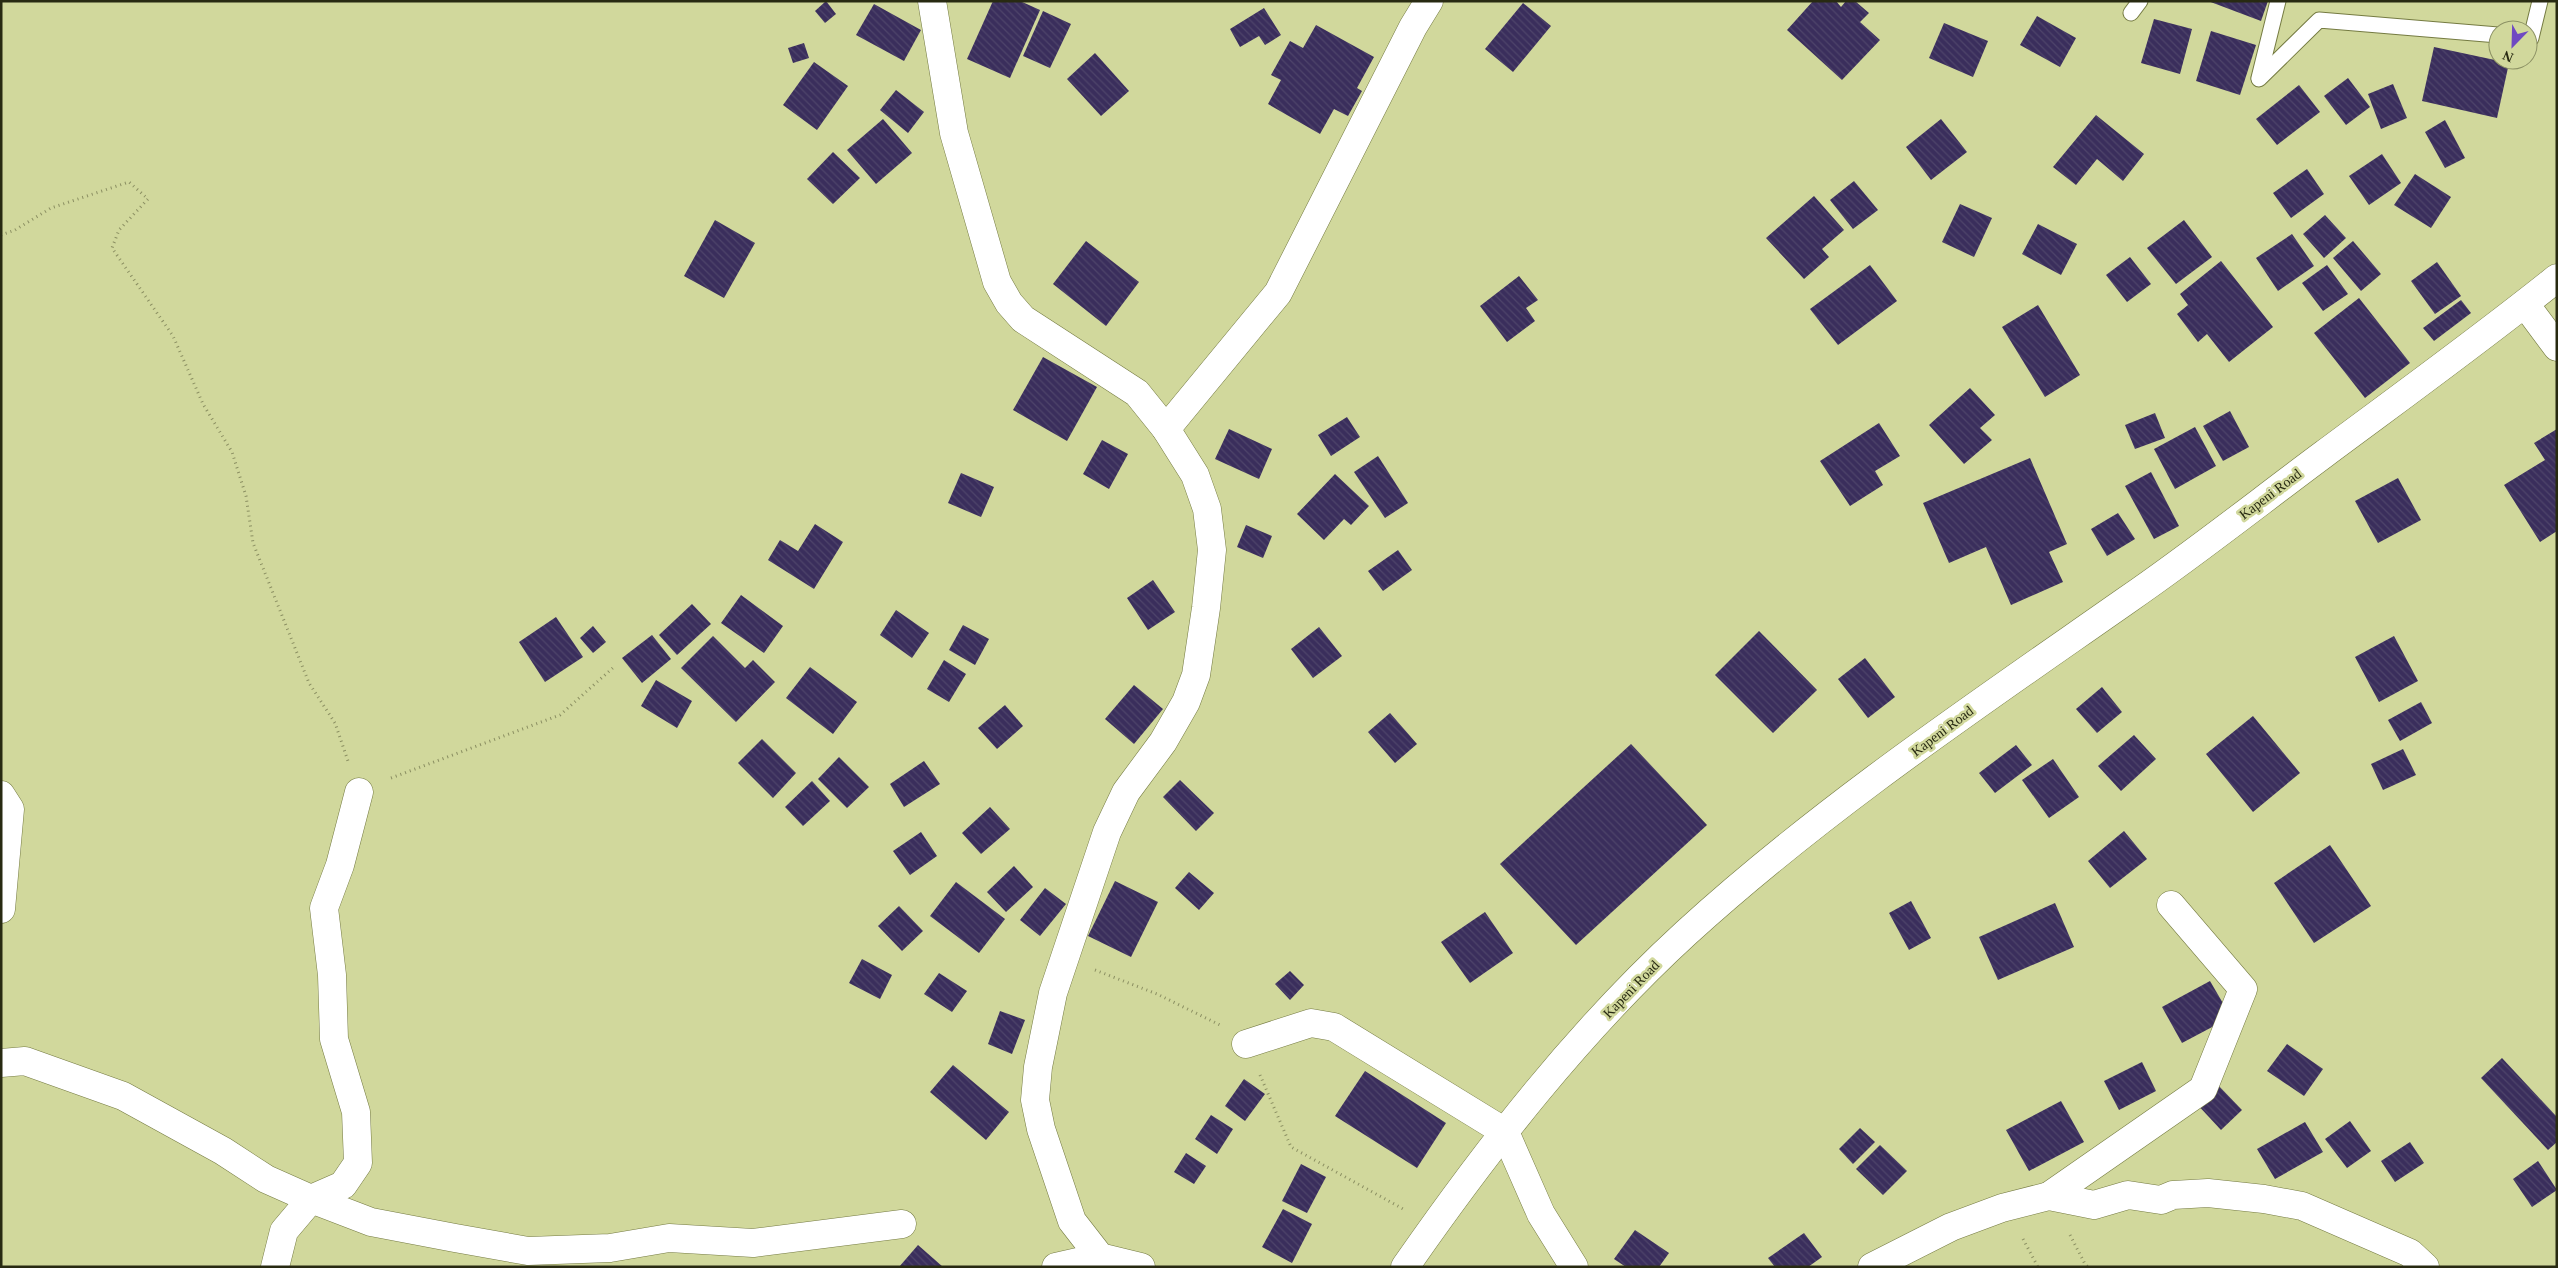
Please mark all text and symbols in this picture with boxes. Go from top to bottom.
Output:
north arrow [2488,20,2538,70]
text: N [2501,48,2516,65]
street label: Kapeni Road [2236,466,2304,523]
street label: Kapeni Road [1908,703,1976,760]
street label: Kapeni Road [1600,958,1662,1021]

